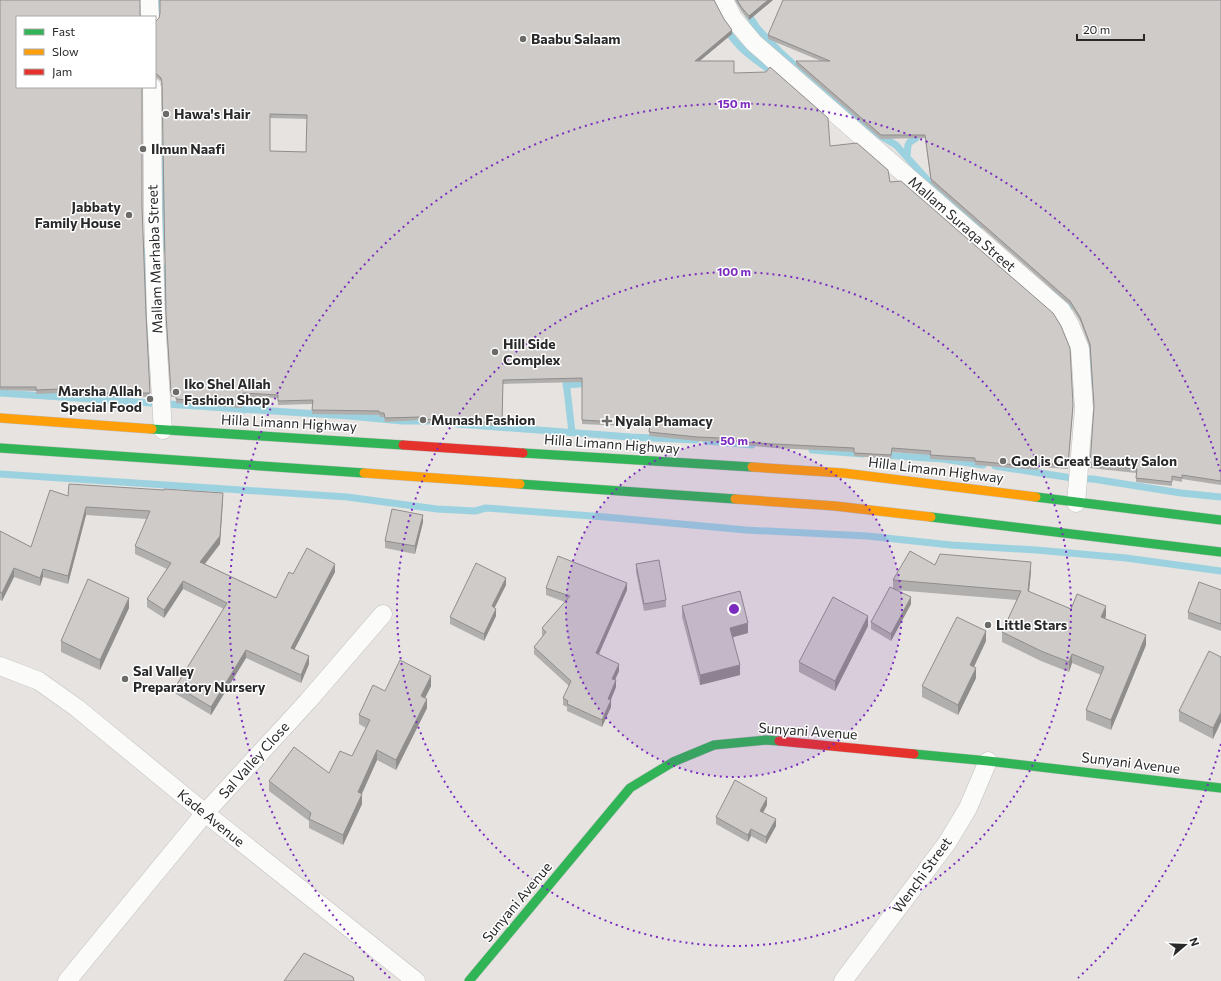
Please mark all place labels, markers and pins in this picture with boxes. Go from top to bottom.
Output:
place label: Baabu Salaam [531,30,621,47]
marker: Baabu Salaam [518,34,528,44]
place label: Hawa's Hair [174,105,251,122]
marker: Hawa's Hair [161,109,171,119]
place label: Ilmun Naafi [151,140,225,157]
marker: Ilmun Naafi [138,144,148,154]
place label: Jabbaty Family House [35,198,121,231]
marker: Jabbaty Family House [124,210,134,220]
place label: Hill Side Complex [503,335,561,368]
marker: Hill Side Complex [490,347,500,357]
place label: Iko Shel Allah Fashion Shop [184,375,271,408]
place label: Marsha Allah Special Food [58,382,142,415]
marker: Iko Shel Allah Fashion Shop [171,387,181,397]
marker: Marsha Allah Special Food [145,394,155,404]
place label: Munash Fashion [431,411,535,428]
place label: Nyala Phamacy [615,412,713,429]
marker: Munash Fashion [418,415,428,425]
marker: Nyala Phamacy [602,416,612,426]
place label: God is Great Beauty Salon [1011,452,1177,469]
marker: God is Great Beauty Salon [998,456,1008,466]
centre of rings [727,602,741,616]
place label: Little Stars [996,616,1068,633]
marker: Little Stars [983,620,993,630]
place label: Sal Valley Preparatory Nursery [133,662,266,695]
marker: Sal Valley Preparatory Nursery [120,674,130,684]

